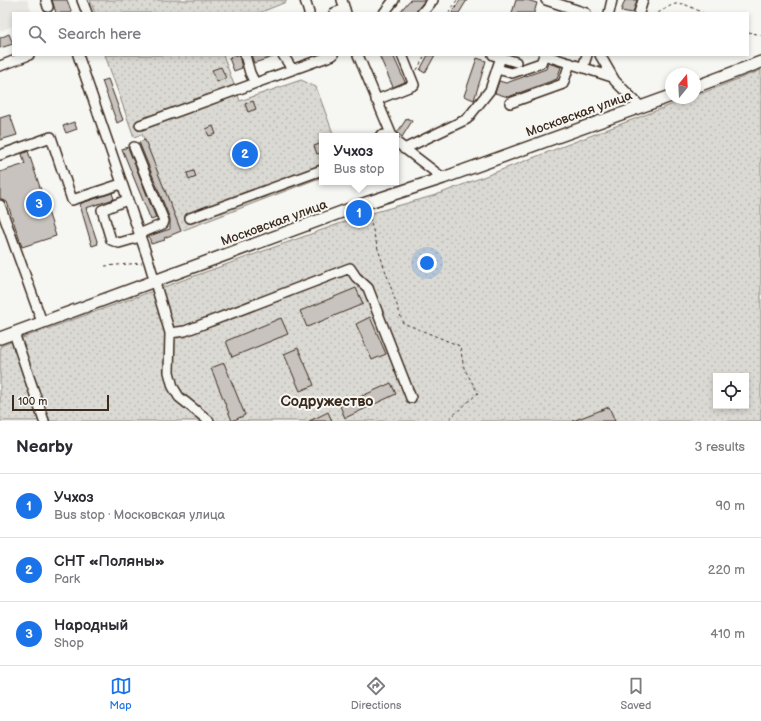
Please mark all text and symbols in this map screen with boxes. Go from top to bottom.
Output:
search box [12,12,749,56]
icon: search [26,23,48,45]
text: Search here [58,25,141,44]
north arrow [665,68,701,104]
street label: Московская улица [524,87,635,141]
popup [319,133,399,185]
pin: 2 [232,139,258,169]
text: Учхоз [333,142,373,161]
text: Bus stop [333,161,385,177]
pin: 3 [26,189,52,219]
street label: Московская улица [219,196,330,250]
pin: 1 [346,198,372,228]
your location [417,253,437,273]
map controls [713,373,749,409]
button: locate [713,373,749,409]
district label: Содружество [280,392,374,411]
scale bar [12,393,109,412]
text: 100 m [18,395,47,408]
text: Nearby [16,437,73,457]
text: 3 results [694,439,745,455]
text: Учхоз [54,488,94,507]
text: 1 [26,498,32,514]
text: 90 m [716,498,745,514]
text: Bus stop · Московская улица [54,507,225,523]
text: СНТ «Поляны» [54,552,165,571]
text: 2 [25,562,33,578]
text: 220 m [708,562,745,578]
text: Park [54,571,80,587]
text: Народный [54,616,128,635]
text: 3 [25,626,33,642]
text: 410 m [710,626,745,642]
text: Shop [54,635,84,651]
tab: Map [110,675,132,712]
tab: Directions [351,675,401,712]
tab: Saved [621,675,651,712]

